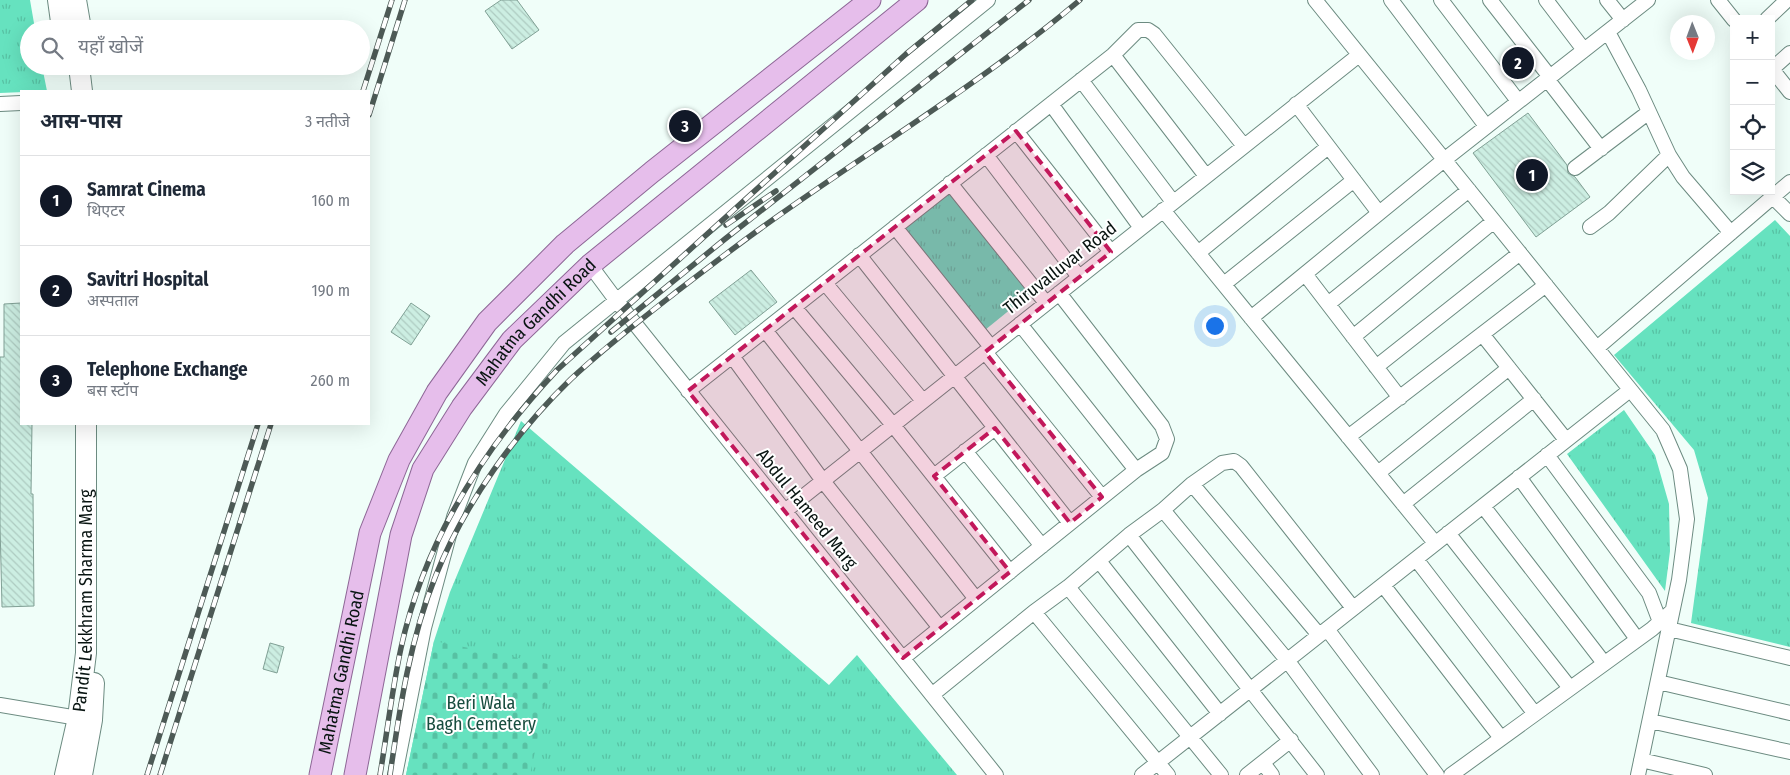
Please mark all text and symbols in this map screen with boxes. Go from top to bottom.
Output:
north arrow [1670,15,1715,60]
map controls [1730,15,1775,195]
button: + [1730,15,1775,60]
search box [20,20,370,75]
icon: search [38,34,66,62]
text: यहाँ खोजें [78,35,143,58]
pin: 2 [1502,44,1534,82]
button: − [1730,60,1775,105]
button: locate [1730,105,1775,150]
pin: 3 [669,107,701,145]
text: आस-पास [40,108,122,134]
text: 3 नतीजे [305,112,350,131]
button: layers [1730,150,1775,195]
pin: 1 [1516,156,1548,194]
text: Samrat Cinema [87,178,206,201]
text: 1 [53,191,59,210]
text: 160 m [311,191,350,210]
text: थिएटर [87,201,125,220]
street label: Thiruvalluvar Road [999,217,1121,319]
street label: Mahatma Gandhi Road [471,254,601,390]
text: Savitri Hospital [87,268,208,291]
text: 2 [52,281,60,300]
text: 190 m [312,281,350,300]
text: अस्पताल [87,291,139,310]
your location [1202,313,1228,339]
text: Telephone Exchange [87,358,248,381]
text: 3 [52,371,60,390]
text: 260 m [311,371,350,390]
text: बस स्टॉप [87,381,138,400]
street label: Abdul Hameed Marg [752,444,863,574]
street label: Pandit Lekkhram Sharma Marg [68,489,97,713]
street label: Mahatma Gandhi Road [314,588,369,756]
park label: Beri Wala Bagh Cemetery [426,692,536,735]

